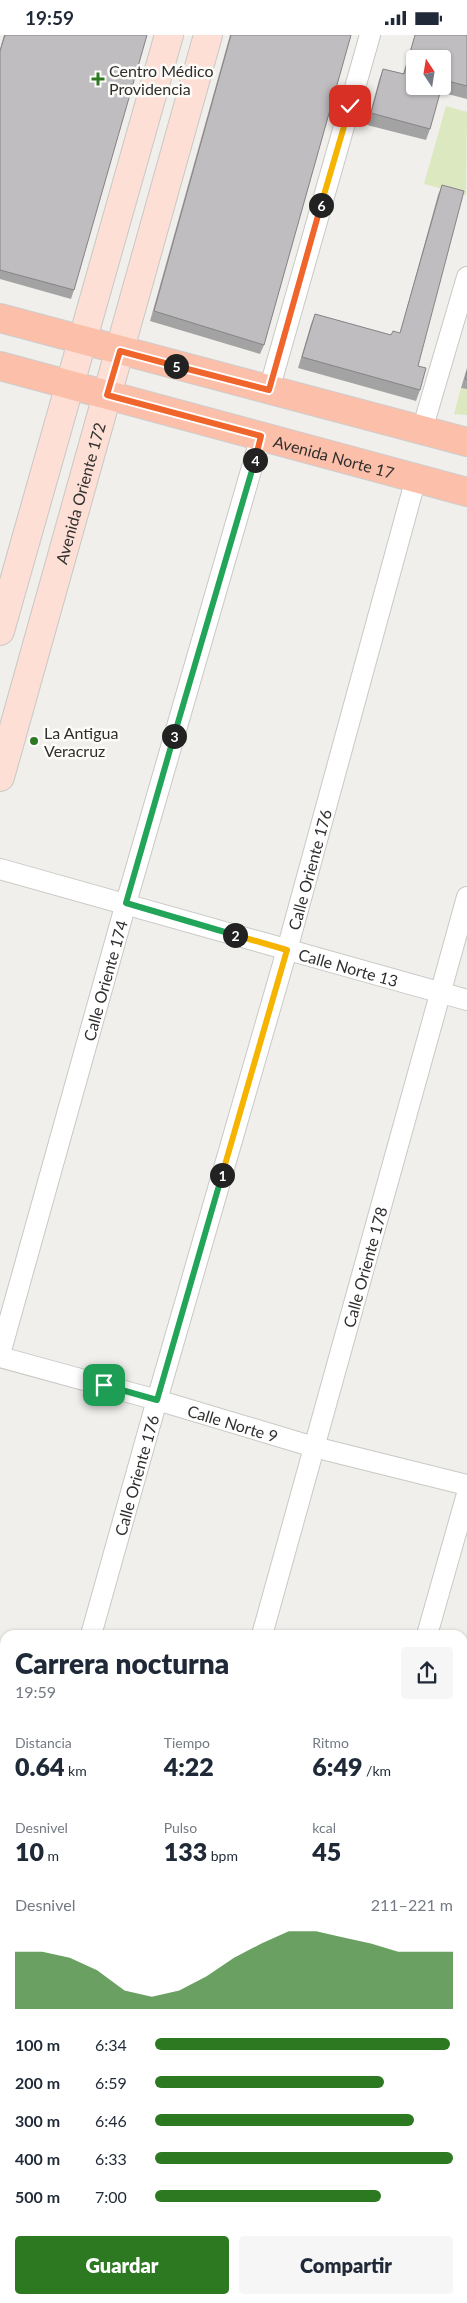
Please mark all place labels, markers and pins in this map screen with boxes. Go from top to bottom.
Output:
place label: Centro Médico Providencia [109,61,214,98]
marker: Centro Médico Providencia [91,72,105,86]
pin [329,85,371,127]
pin: 6 [308,193,334,217]
pin: 5 [164,353,188,379]
pin: 4 [242,447,268,473]
place label: La Antigua Veracruz [44,723,118,760]
pin: 3 [162,723,186,749]
marker: La Antigua Veracruz [28,735,40,747]
pin: 2 [222,923,248,947]
pin: 1 [210,1163,234,1187]
pin [83,1364,125,1406]

